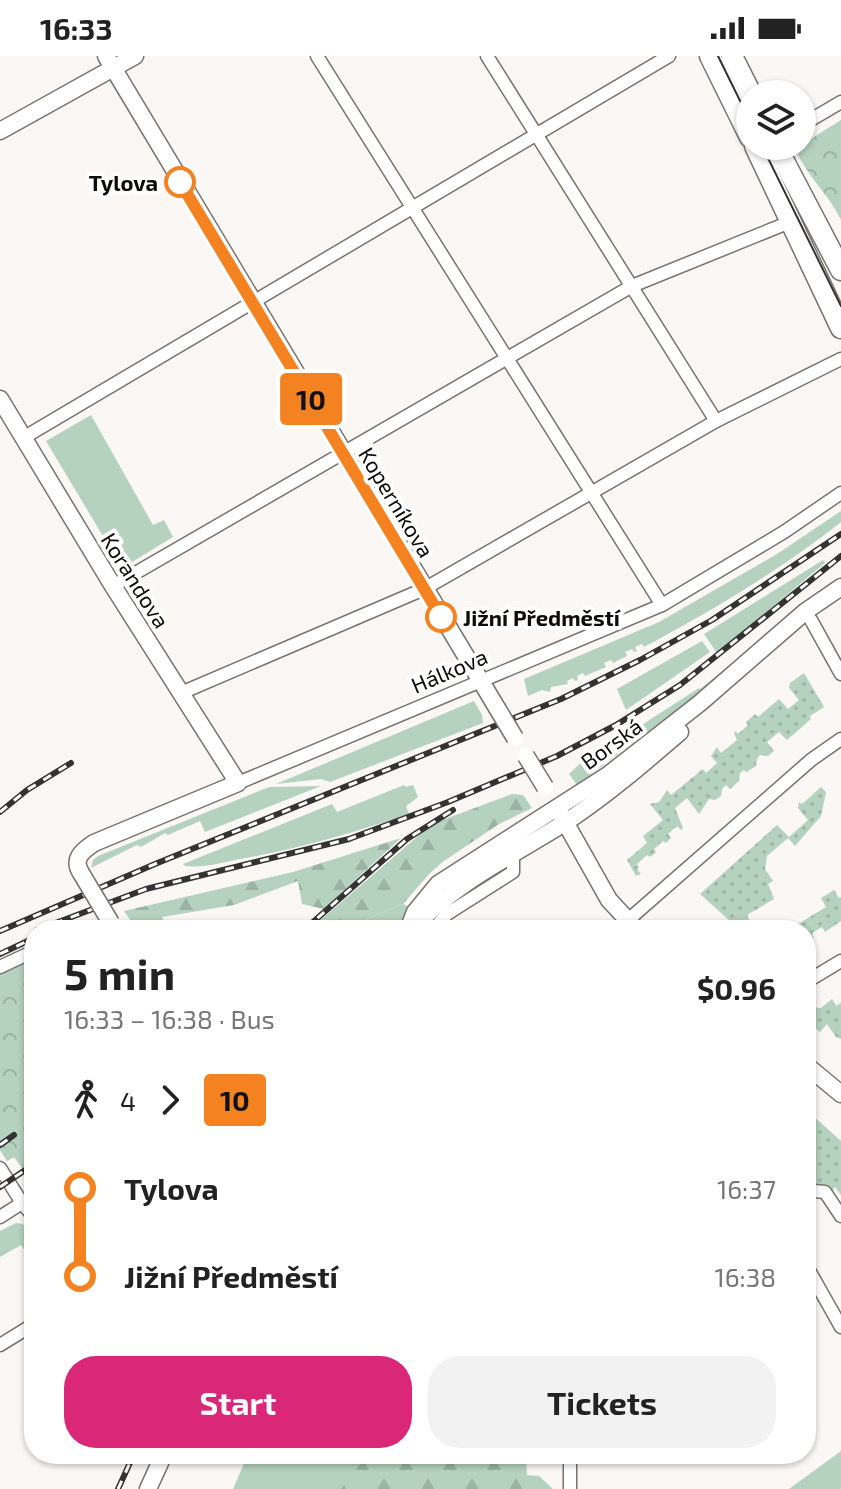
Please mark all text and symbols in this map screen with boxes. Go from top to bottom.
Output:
text: 16:33 [40,10,112,46]
map controls [736,80,816,160]
button: layers [736,80,816,160]
marker: Tylova [165,167,195,197]
place label: Tylova [89,169,158,196]
line badge: 10 [275,373,347,425]
text: 10 [296,382,326,416]
street label: Koperníkova [354,442,440,562]
street label: Korandova [96,528,176,632]
marker: Jižní Předměstí [426,602,456,632]
place label: Jižní Předměstí [463,604,621,630]
street label: Hálkova [407,642,491,698]
street label: Borská [575,712,647,774]
text: 5 min [64,946,175,999]
text: $0.96 [697,970,776,1006]
text: 16:33 – 16:38 · Bus [64,1003,275,1034]
icon: walk [64,1078,108,1122]
icon: forward [148,1078,192,1122]
text: 10 [220,1083,250,1117]
text: 4 [120,1085,136,1116]
text: Tylova [124,1170,219,1206]
text: 16:37 [717,1173,776,1204]
text: Jižní Předměstí [124,1258,338,1294]
text: 16:38 [714,1261,776,1292]
button: Start [64,1356,412,1448]
button: Tickets [428,1356,776,1448]

